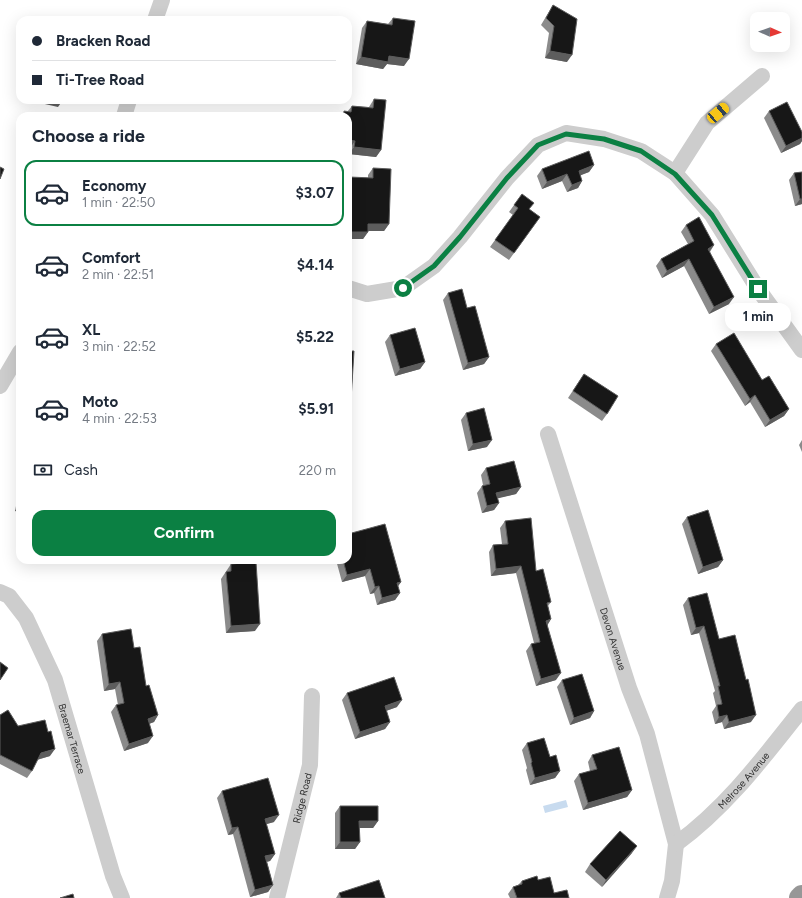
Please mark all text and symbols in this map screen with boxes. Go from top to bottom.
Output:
north arrow [750,12,790,52]
map controls [750,12,790,52]
text: Bracken Road [56,32,150,50]
text: Ti-Tree Road [56,71,144,89]
car [705,101,731,125]
text: Choose a ride [32,125,145,147]
icon: car [34,175,70,211]
text: Economy [82,177,147,195]
text: $3.07 [296,184,334,202]
text: 1 min · 22:50 [82,195,155,210]
icon: car [34,247,70,283]
text: Comfort [82,249,141,267]
text: $4.14 [297,256,334,274]
text: 2 min · 22:51 [82,267,154,282]
route start [394,279,412,297]
route end [749,280,767,298]
callout: 1 min [725,303,791,331]
text: 1 min [743,309,773,324]
icon: car [34,319,70,355]
text: XL [82,321,100,339]
text: $5.22 [296,328,334,346]
text: 3 min · 22:52 [82,339,156,354]
icon: car [34,391,70,427]
text: Moto [82,393,118,411]
text: $5.91 [298,400,334,418]
text: 4 min · 22:53 [82,411,157,426]
icon: cash [32,459,54,481]
text: Cash [64,461,98,479]
text: 220 m [299,463,336,478]
button: Confirm [32,510,336,556]
street label: Devon Avenue [597,606,630,672]
street label: Braemar Terrace [56,702,89,776]
street label: Melrose Avenue [715,749,772,811]
street label: Ridge Road [289,771,314,825]

